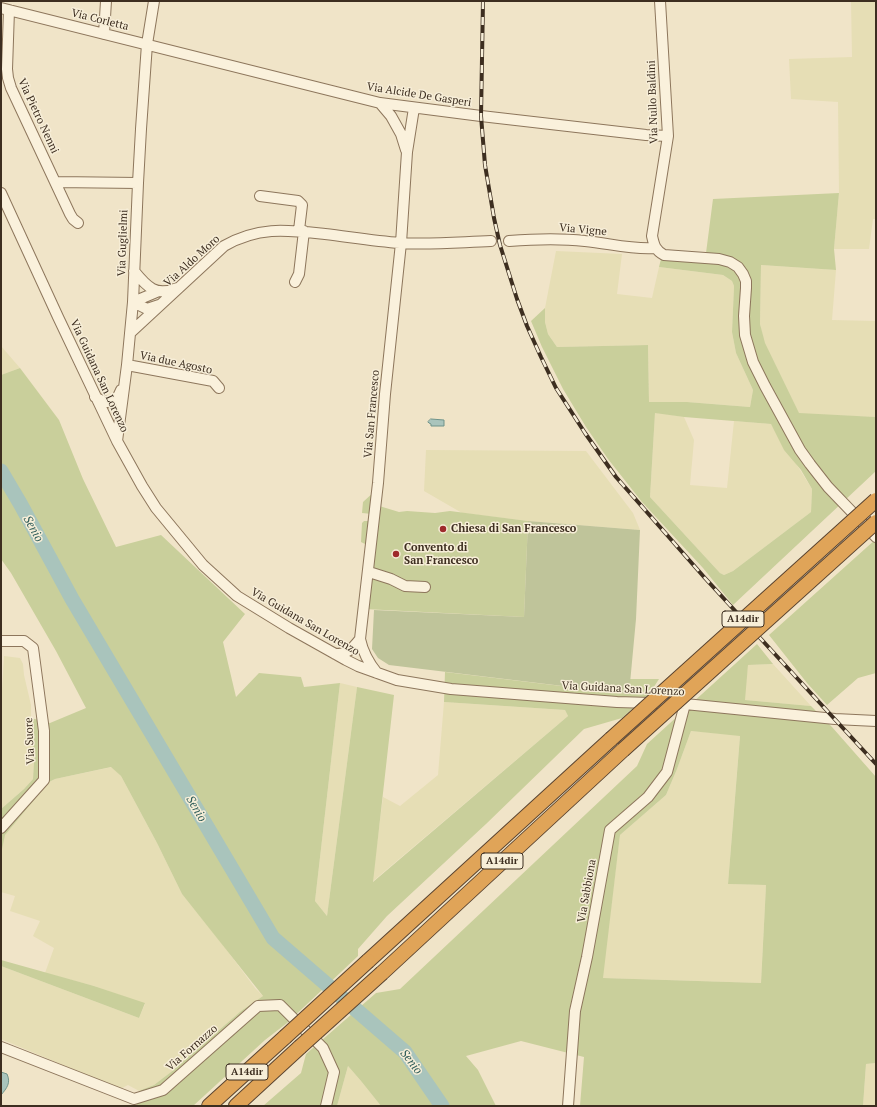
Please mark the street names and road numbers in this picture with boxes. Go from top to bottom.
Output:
street label: Via Corletta [70,6,130,34]
street label: Via Nullo Baldini [645,60,661,144]
street label: Via Pietro Nenni [15,76,61,156]
street label: Via Alcide De Gasperi [366,80,472,110]
street label: Via Guglielmi [115,209,131,277]
street label: Via Vigne [559,221,607,239]
street label: Via Aldo Moro [161,232,223,290]
street label: Via Guidana San Lorenzo [67,317,131,435]
street label: Via due Agosto [139,349,213,377]
street label: Via San Francesco [362,369,382,459]
street label: Via Guidana San Lorenzo [248,586,362,658]
road number: A14dir [722,611,764,627]
street label: Via Guidana San Lorenzo [561,679,685,699]
street label: Via Suore [22,717,38,765]
road number: A14dir [481,853,523,869]
street label: Via Sabbiona [575,858,599,924]
street label: Via Fornazzo [164,1022,220,1074]
road number: A14dir [226,1064,268,1080]

